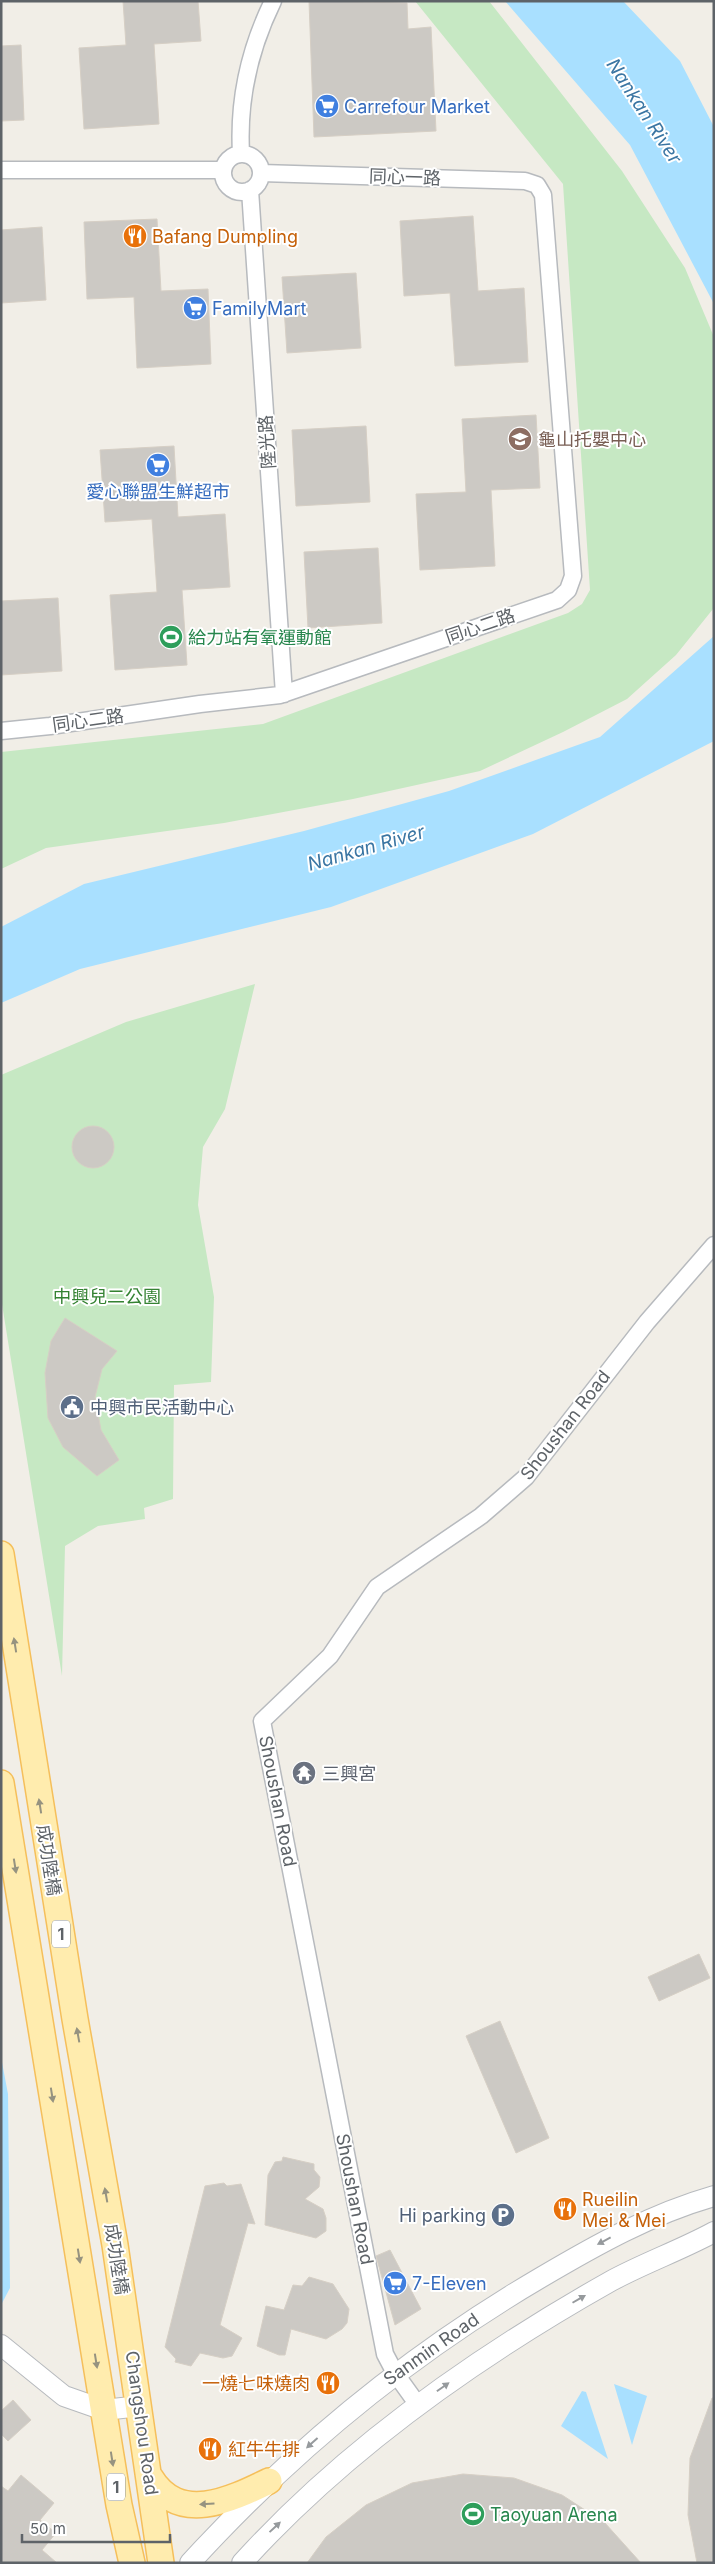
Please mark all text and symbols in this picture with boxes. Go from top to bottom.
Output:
water label: Nankan River [601,54,687,169]
supermarket icon: Carrefour Market [314,93,340,119]
place label: Carrefour Market [344,96,490,117]
street label: 同心一路 [369,165,441,189]
restaurant icon: Bafang Dumpling [122,223,148,249]
place label: Bafang Dumpling [152,226,298,247]
supermarket icon: FamilyMart [182,295,208,321]
place label: FamilyMart [212,298,306,319]
street label: 陸光路 [255,414,279,470]
school or university icon: 龜山托嬰中心 [507,426,533,452]
place label: 龜山托嬰中心 [538,429,646,450]
supermarket icon: 愛心聯盟生鮮超市 [145,452,171,478]
place label: 愛心聯盟生鮮超市 [86,481,230,502]
street label: 同心二路 [443,604,517,648]
sports icon: 給力站有氧運動館 [158,624,184,650]
place label: 給力站有氧運動館 [188,627,332,648]
street label: 同心二路 [51,705,125,735]
water label: Nankan River [305,820,428,876]
park label: 中興兒二公園 [53,1286,161,1307]
street label: Shoushan Road [516,1366,614,1484]
public building icon: 中興市民活動中心 [59,1394,85,1420]
place label: 中興市民活動中心 [90,1397,234,1418]
one-way arrow [11,1637,19,1653]
street label: Shoushan Road [255,1734,301,1868]
temple icon: 三興宮 [291,1760,317,1786]
place label: 三興宮 [322,1763,376,1784]
one-way arrow [36,1797,44,1813]
street label: 成功陸橋 [33,1823,65,1897]
one-way arrow [11,1858,19,1874]
road number: 1 [52,1920,70,1948]
one-way arrow [74,2027,82,2043]
one-way arrow [49,2088,57,2104]
street label: Shoushan Road [332,2132,378,2266]
one-way arrow [102,2187,110,2203]
place label: Rueilin Mei & Mei [582,2189,666,2231]
restaurant icon: Rueilin Mei & Mei [552,2196,578,2222]
parking icon: Hi parking [490,2202,516,2228]
place label: Hi parking [399,2205,486,2226]
street label: 成功陸橋 [101,2222,133,2296]
one-way arrow [597,2237,612,2245]
one-way arrow [75,2248,83,2264]
supermarket icon: 7-Eleven [382,2270,408,2296]
place label: 7-Eleven [412,2273,487,2294]
one-way arrow [573,2295,586,2304]
street label: Sanmin Road [379,2308,483,2390]
street label: Changshou Road [121,2349,163,2497]
one-way arrow [92,2354,100,2370]
restaurant icon: 一燒七味燒肉 [315,2370,341,2396]
place label: 一燒七味燒肉 [202,2373,310,2394]
one-way arrow [436,2382,449,2392]
restaurant icon: 紅牛牛排 [197,2436,223,2462]
one-way arrow [306,2437,319,2448]
place label: 紅牛牛排 [228,2439,300,2460]
one-way arrow [108,2451,116,2467]
road number: 1 [107,2474,125,2500]
one-way arrow [199,2500,215,2508]
sports icon: Taoyuan Arena [460,2501,486,2527]
place label: Taoyuan Arena [490,2504,618,2525]
scale bar [22,2512,170,2544]
text: 50 m [30,2519,66,2538]
one-way arrow [269,2521,281,2533]

